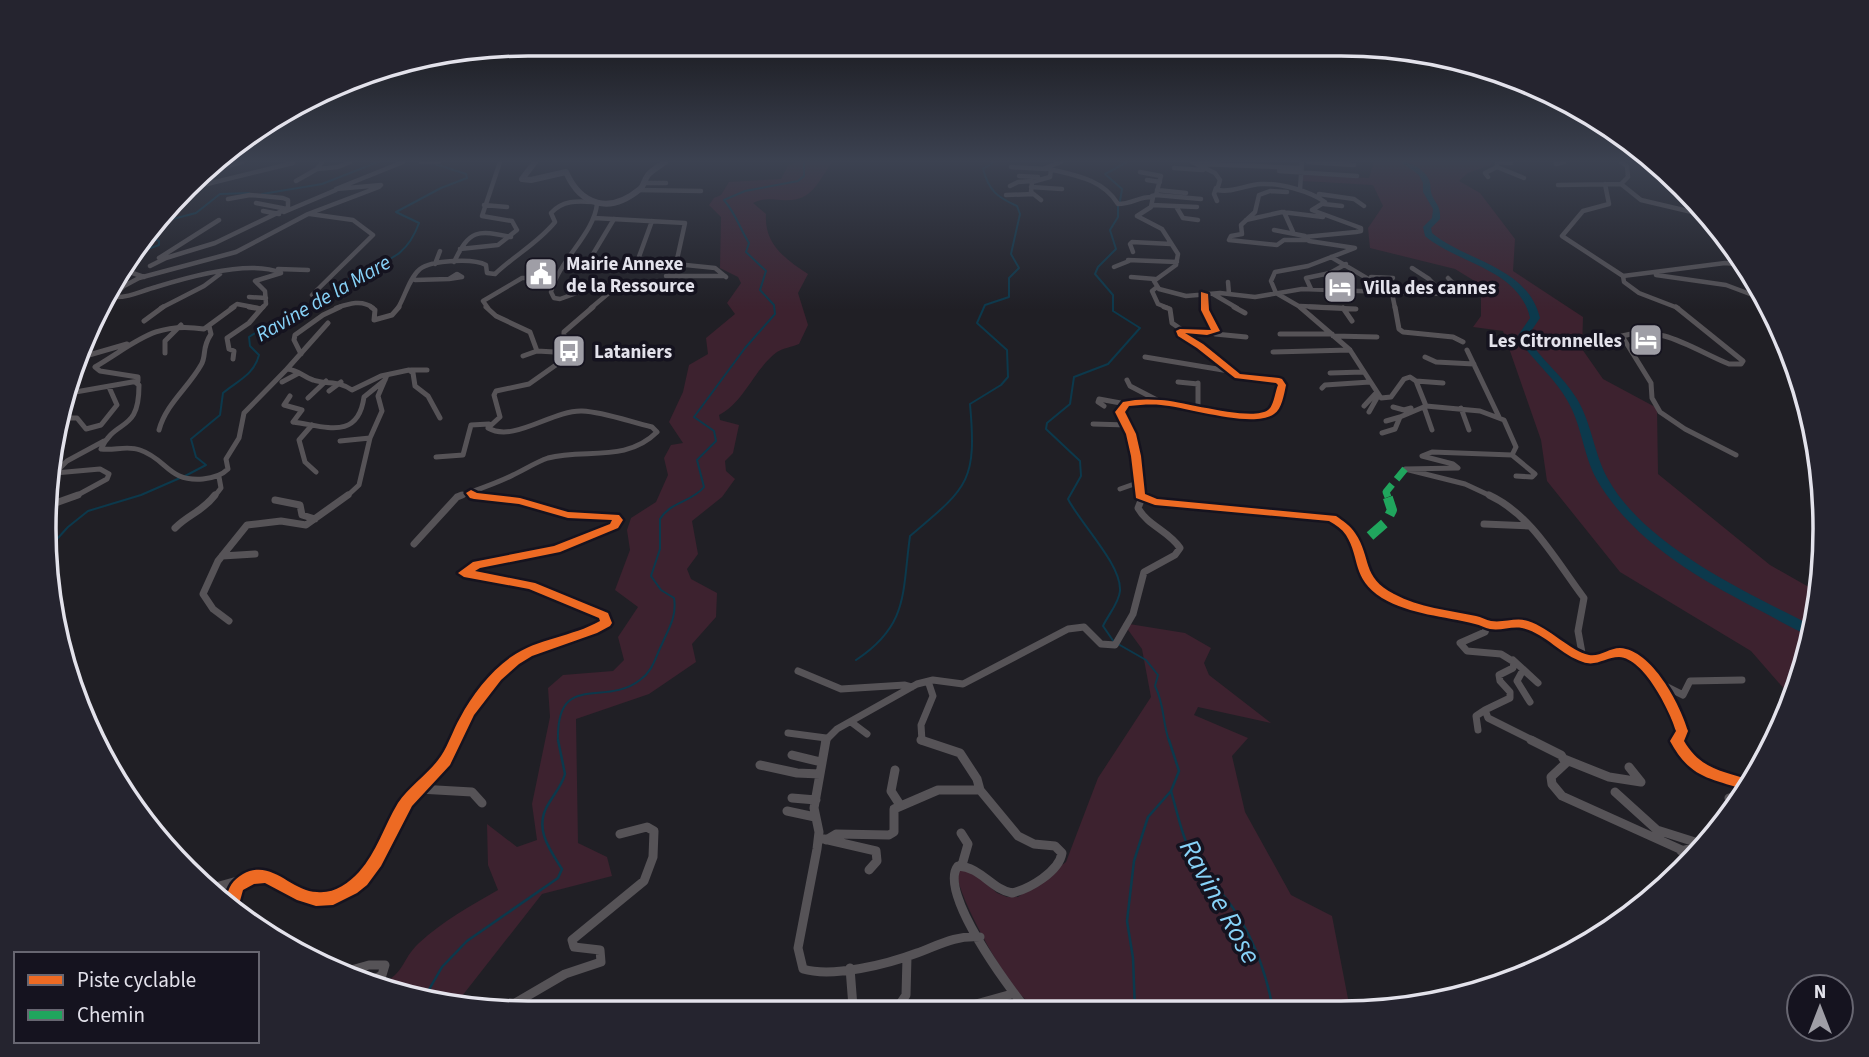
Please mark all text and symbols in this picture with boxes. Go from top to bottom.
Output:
water label: Ravine de la Mare [250,247,396,349]
place label: Mairie Annexe de la Ressource [566,251,695,300]
public building icon: Mairie Annexe de la Ressource [522,255,560,293]
hotel icon: Villa des cannes [1321,268,1359,306]
place label: Villa des cannes [1363,275,1496,302]
hotel icon: Les Citronnelles [1627,321,1665,359]
place label: Les Citronnelles [1488,328,1622,355]
bus stop icon: Lataniers [550,332,588,370]
place label: Lataniers [594,339,672,366]
water label: Ravine Rose [1169,832,1271,971]
legend [14,952,259,1043]
text: Piste cyclable [77,965,196,995]
north arrow [1785,973,1855,1043]
text: N [1814,979,1826,1006]
text: Chemin [77,1000,145,1030]

